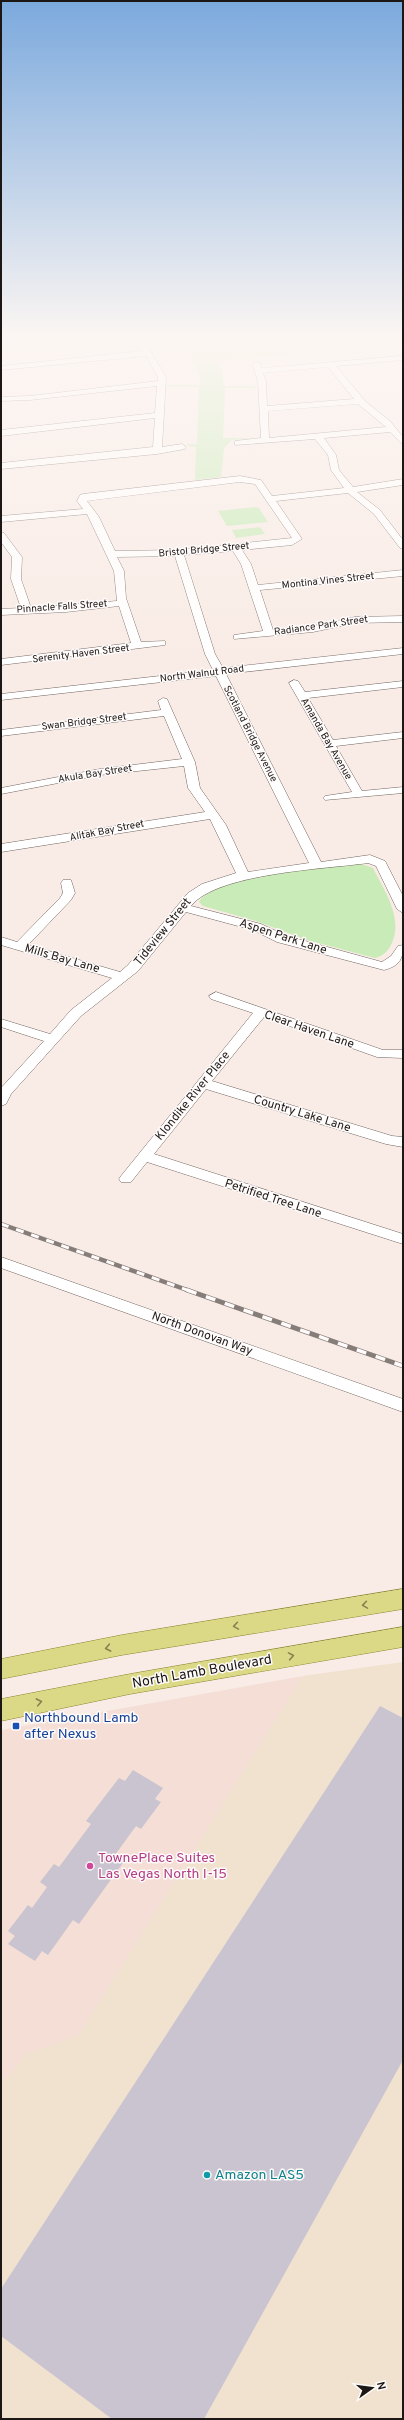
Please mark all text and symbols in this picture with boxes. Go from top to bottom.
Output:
street label: Bristol Bridge Street [158,540,250,560]
street label: Montina Vines Street [281,570,375,592]
street label: Pinnacle Falls Street [16,597,108,617]
street label: Radiance Park Street [273,613,369,639]
street label: Serenity Haven Street [32,642,131,666]
street label: North Walnut Road [159,662,245,686]
street label: Scotland Bridge Avenue [220,684,280,784]
street label: Amanda Bay Avenue [297,696,355,782]
street label: Swan Bridge Street [41,710,127,734]
street label: Akula Bay Street [57,762,133,786]
street label: Alitak Bay Street [69,817,146,845]
street label: Tideview Street [131,895,195,969]
street label: Aspen Park Lane [237,915,329,959]
street label: Mills Bay Lane [23,941,101,977]
street label: Clear Haven Lane [262,1007,356,1053]
street label: Klondike River Place [152,1048,234,1144]
street label: Country Lake Lane [251,1092,353,1136]
street label: Petrified Tree Lane [222,1176,324,1222]
street label: North Donovan Way [149,1308,255,1360]
one-way arrow [361,1600,368,1609]
one-way arrow [233,1621,239,1630]
one-way arrow [105,1643,111,1652]
street label: North Lamb Boulevard [131,1651,273,1693]
one-way arrow [288,1653,294,1661]
one-way arrow [36,1698,42,1707]
place label: Northbound Lamb after Nexus [24,1710,139,1743]
marker: Northbound Lamb after Nexus [11,1721,21,1731]
place label: TownePlace Suites Las Vegas North I-15 [98,1850,227,1883]
marker: TownePlace Suites Las Vegas North I-15 [85,1861,95,1871]
place label: Amazon LAS5 [215,2167,304,2184]
marker: Amazon LAS5 [202,2170,212,2180]
north arrow [352,2368,392,2408]
text: N [373,2380,388,2391]

